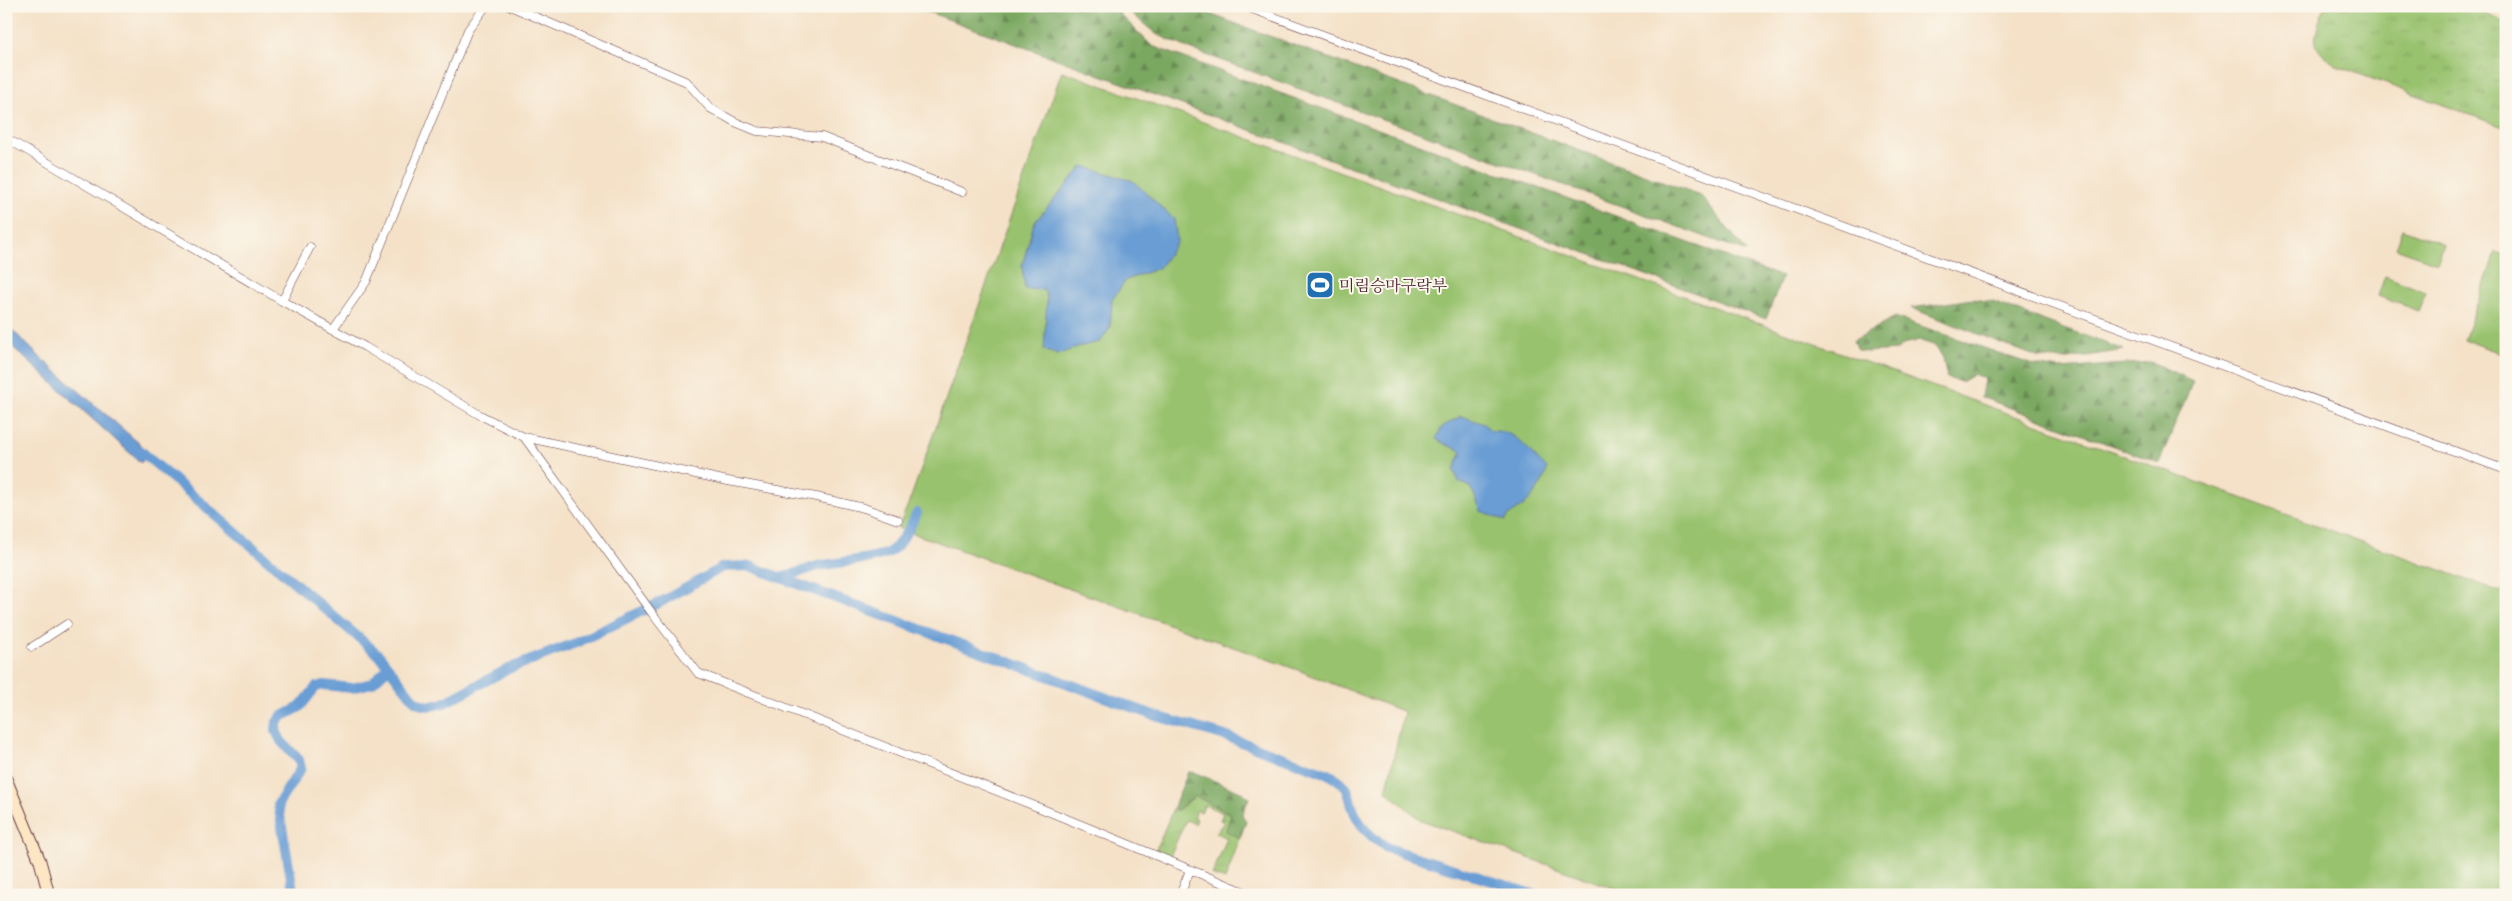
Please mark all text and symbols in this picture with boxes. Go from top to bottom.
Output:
sports icon: 미림승마구락부 [1305,270,1335,300]
place label: 미림승마구락부 [1339,276,1447,295]

